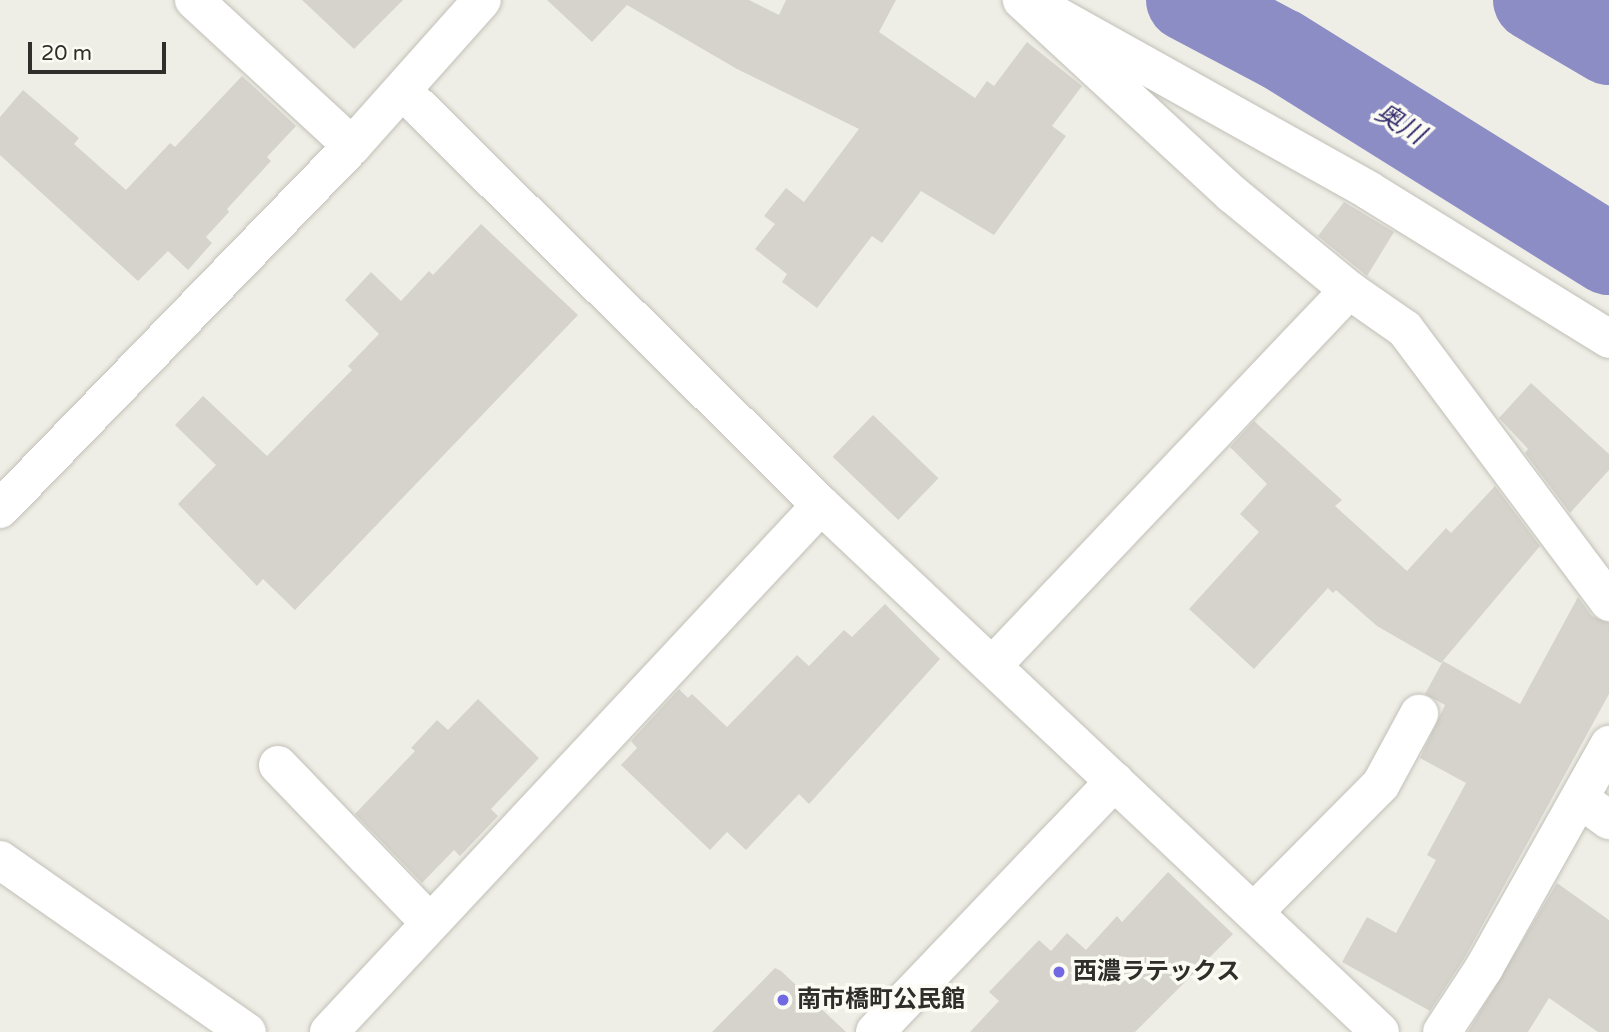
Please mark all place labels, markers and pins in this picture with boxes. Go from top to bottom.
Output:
place label: 西濃ラテックス [1073,958,1241,986]
marker: 西濃ラテックス [1051,964,1067,980]
place label: 南市橋町公民館 [797,986,965,1014]
marker: 南市橋町公民館 [775,992,791,1008]

